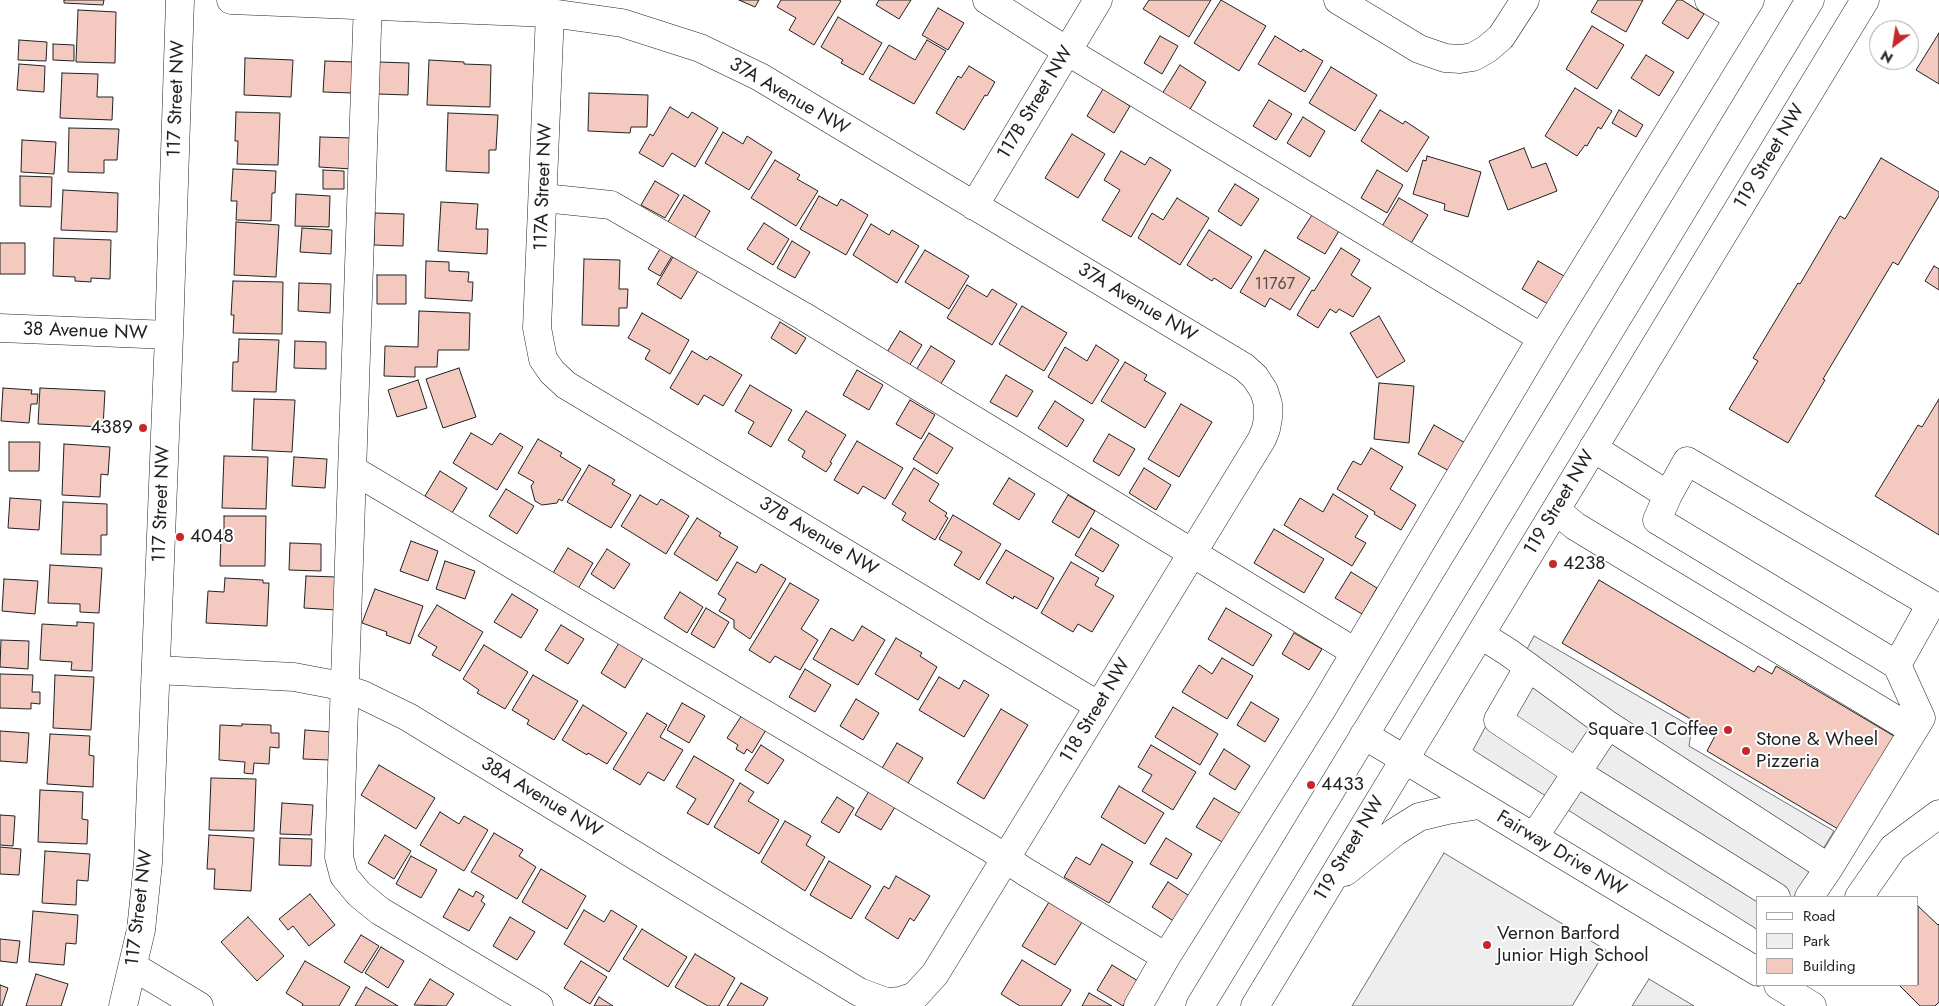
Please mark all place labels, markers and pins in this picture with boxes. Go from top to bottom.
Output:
place label: 4389 [90,417,133,439]
marker: 4389 [137,422,149,434]
place label: 4048 [190,526,234,548]
marker: 4048 [174,531,186,543]
place label: 4238 [1563,553,1606,575]
marker: 4238 [1547,558,1559,570]
place label: Square 1 Coffee [1588,719,1718,741]
marker: Square 1 Coffee [1722,724,1734,736]
place label: Stone & Wheel Pizzeria [1756,729,1878,773]
marker: Stone & Wheel Pizzeria [1740,745,1752,757]
place label: 4433 [1321,774,1364,796]
marker: 4433 [1305,779,1317,791]
place label: Vernon Barford Junior High School [1497,923,1649,967]
marker: Vernon Barford Junior High School [1481,939,1493,951]

